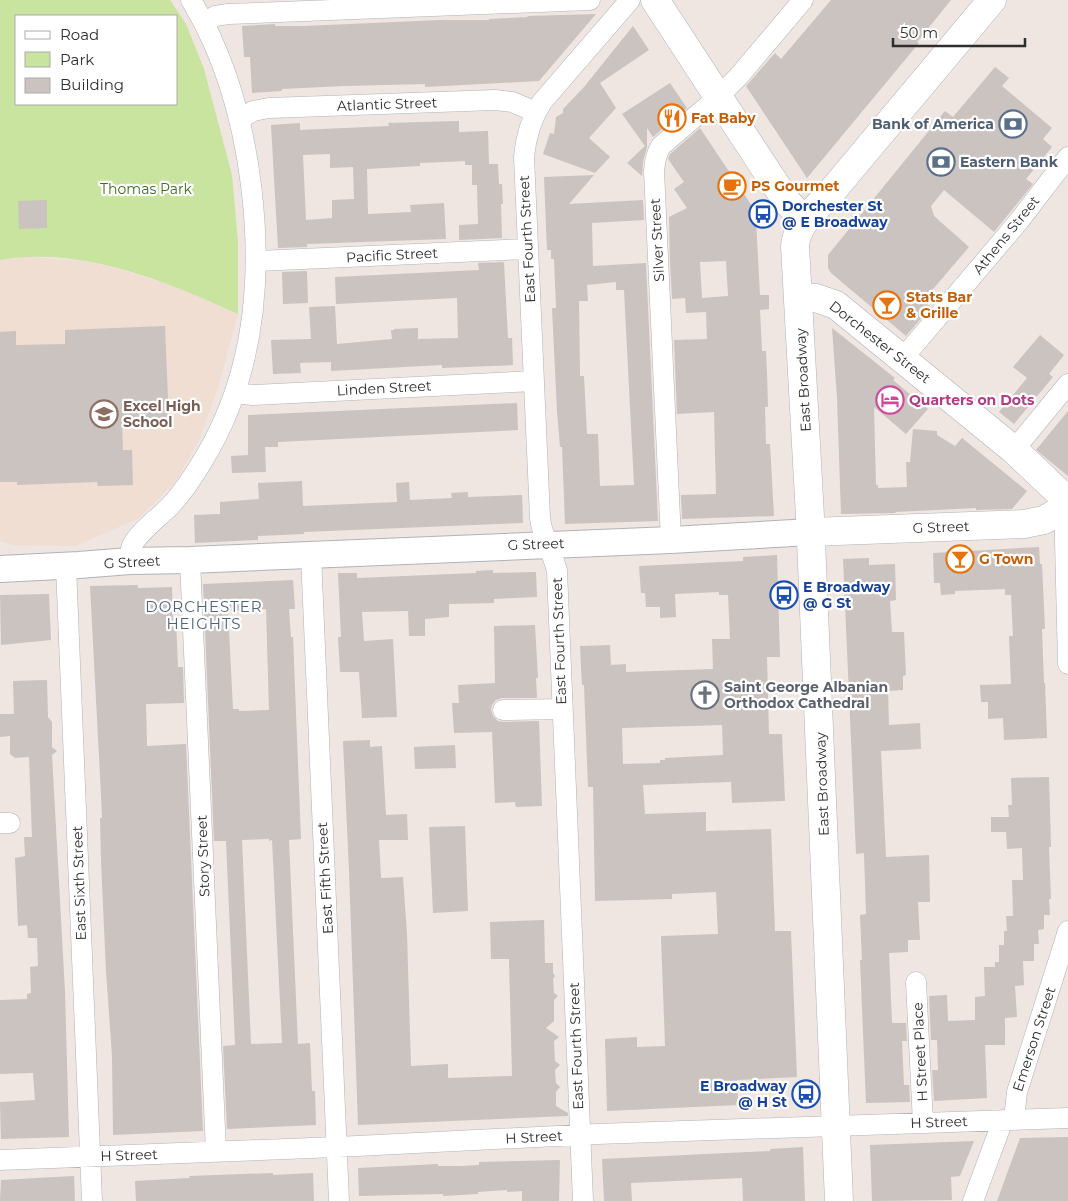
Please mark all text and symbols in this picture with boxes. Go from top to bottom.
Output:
legend [15,15,178,105]
scale bar [893,15,1026,47]
text: 50 m [900,23,938,42]
text: Road [60,25,99,44]
text: Park [60,50,94,69]
text: Building [60,75,124,94]
street label: Atlantic Street [336,93,438,115]
restaurant icon: Fat Baby [657,103,687,133]
place label: Fat Baby [691,109,756,127]
bank icon: Bank of America [998,109,1028,139]
place label: Bank of America [872,115,994,133]
bank icon: Eastern Bank [926,147,956,177]
place label: Eastern Bank [960,153,1059,171]
cafe icon: PS Gourmet [717,171,747,201]
street label: East Fourth Street [515,175,539,303]
place label: PS Gourmet [751,177,839,195]
park label: Thomas Park [100,180,193,198]
street label: Athens Street [969,192,1043,278]
street label: Silver Street [646,197,668,282]
place label: Dorchester St @ E Broadway [782,197,888,231]
bus stop icon: Dorchester St @ E Broadway [748,199,778,229]
street label: Pacific Street [346,244,439,266]
place label: Stats Bar & Grille [906,288,972,322]
bar icon: Stats Bar & Grille [872,290,902,320]
street label: Dorchester Street [826,297,935,387]
street label: East Broadway [791,327,815,432]
street label: Linden Street [336,377,432,399]
hotel icon: Quarters on Dots [875,385,905,415]
place label: Quarters on Dots [909,391,1035,409]
place label: Excel High School [123,397,201,431]
school or university icon: Excel High School [89,399,119,429]
street label: G Street [912,517,970,537]
street label: G Street [507,534,565,554]
bar icon: G Town [945,544,975,574]
place label: G Town [979,550,1033,568]
street label: G Street [103,552,161,572]
street label: East Fourth Street [548,577,570,705]
place label: E Broadway @ G St [803,578,891,612]
bus stop icon: E Broadway @ G St [769,580,799,610]
district label: DORCHESTER HEIGHTS [145,597,263,633]
place label: Saint George Albanian Orthodox Cathedral [724,678,888,712]
church icon: Saint George Albanian Orthodox Cathedral [690,680,720,710]
street label: East Broadway [811,731,833,836]
street label: Story Street [193,814,213,897]
street label: East Fifth Street [313,821,337,935]
street label: East Sixth Street [68,825,90,941]
street label: East Fourth Street [565,982,587,1110]
street label: Emerson Street [1009,984,1060,1094]
street label: H Street Place [908,1002,932,1102]
place label: E Broadway @ H St [700,1077,788,1111]
bus stop icon: E Broadway @ H St [791,1079,821,1109]
street label: H Street [910,1112,968,1132]
street label: H Street [505,1126,563,1147]
street label: H Street [100,1145,158,1165]

